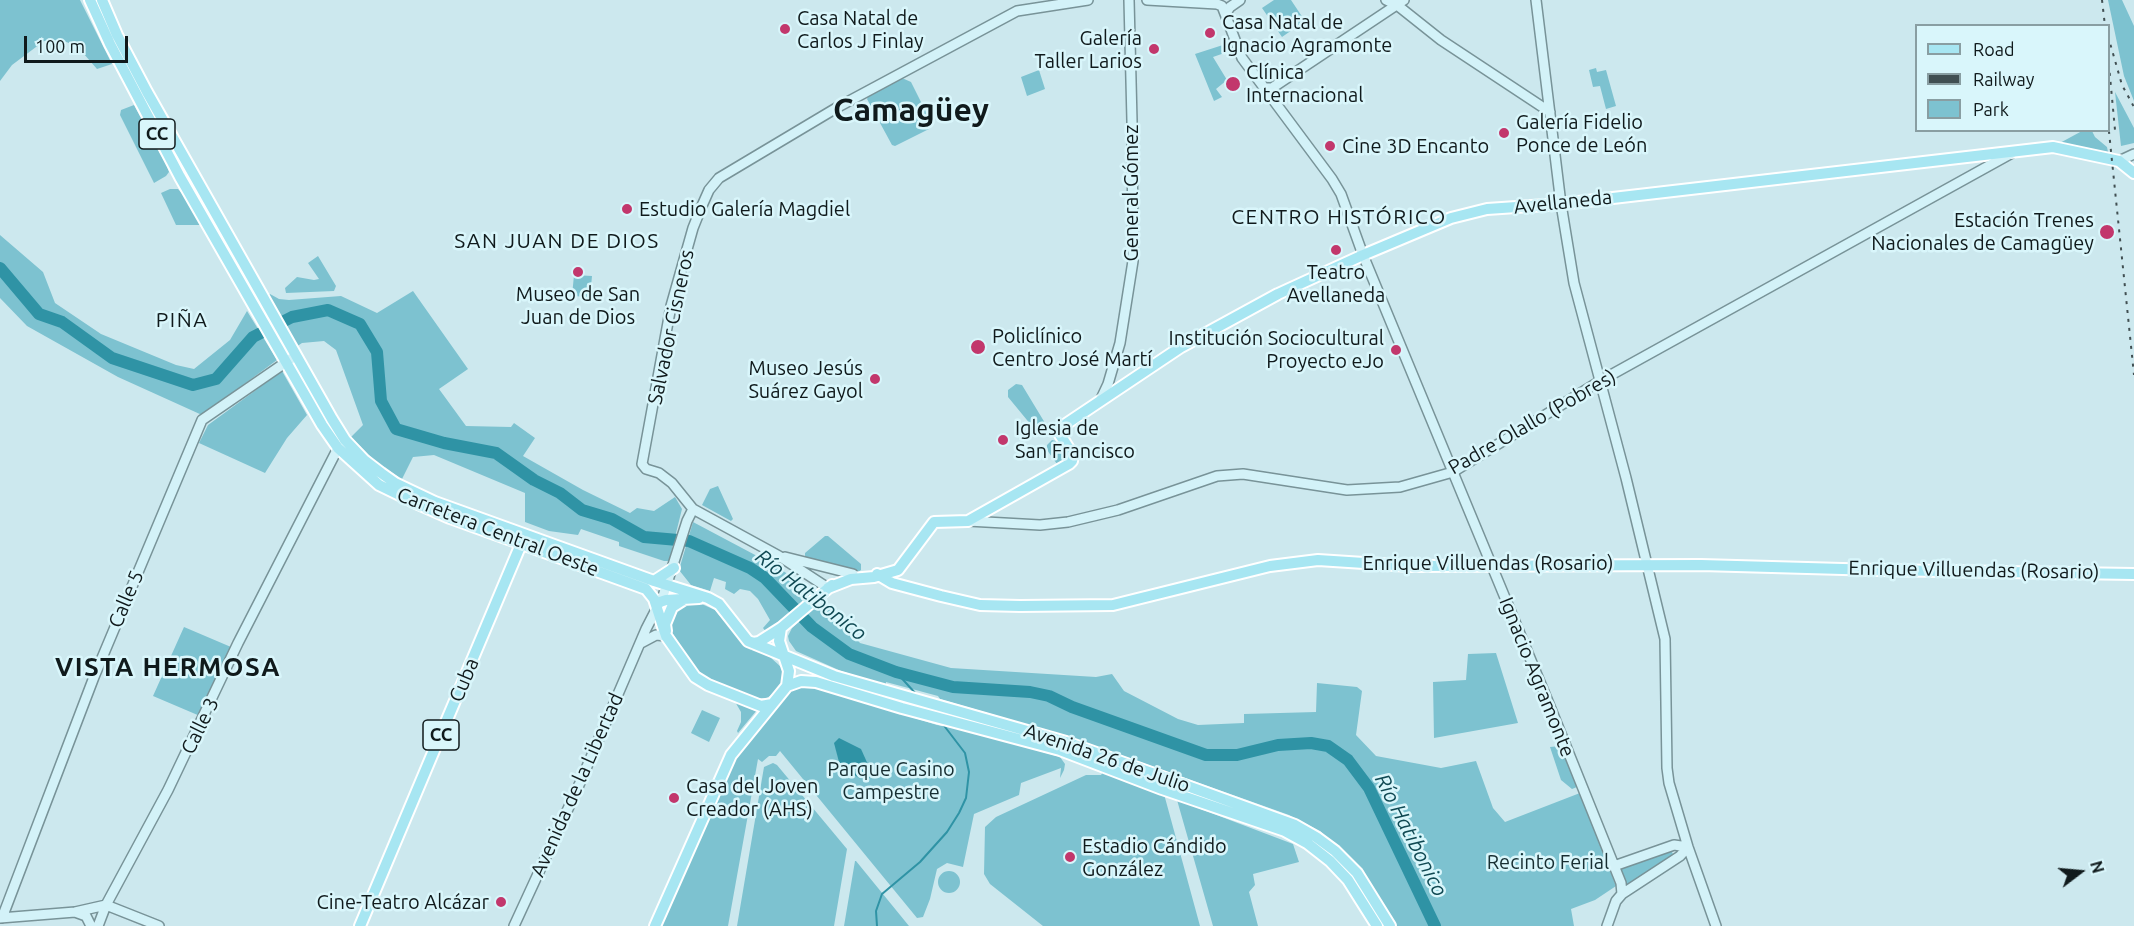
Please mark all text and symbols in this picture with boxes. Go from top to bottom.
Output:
place label: Casa Natal de Carlos J Finlay [797,6,924,53]
place label: Casa Natal de Ignacio Agramonte [1222,10,1392,57]
marker: Casa Natal de Carlos J Finlay [778,22,792,36]
scale bar [27,24,130,62]
legend [1915,24,2110,132]
place label: Galería Taller Larios [1034,26,1142,73]
marker: Casa Natal de Ignacio Agramonte [1203,26,1217,40]
text: 100 m [35,36,85,56]
text: Road [1973,39,2015,59]
marker: Galería Taller Larios [1147,42,1161,56]
place label: Clínica Internacional [1246,60,1363,107]
text: Railway [1973,69,2034,89]
marker: Clínica Internacional [1224,75,1242,93]
district label: Camagüey [833,91,989,129]
text: Park [1973,99,2009,119]
place label: Galería Fidelio Ponce de León [1516,110,1647,157]
road number: CC [139,119,175,149]
street label: General Gómez [1119,125,1143,261]
marker: Galería Fidelio Ponce de León [1497,126,1511,140]
place label: Cine 3D Encanto [1342,134,1489,158]
marker: Cine 3D Encanto [1323,139,1337,153]
street label: Avellaneda [1513,185,1613,219]
place label: Estudio Galería Magdiel [639,197,850,221]
marker: Estudio Galería Magdiel [620,202,634,216]
district label: CENTRO HISTÓRICO [1231,204,1447,230]
place label: Estación Trenes Nacionales de Camagüey [1871,208,2094,255]
marker: Estación Trenes Nacionales de Camagüey [2098,223,2116,241]
district label: SAN JUAN DE DIOS [454,228,660,254]
marker: Teatro Avellaneda [1329,243,1343,257]
street label: Salvador Cisneros [643,247,699,407]
place label: Teatro Avellaneda [1287,260,1385,307]
marker: Museo de San Juan de Dios [571,265,585,279]
place label: Museo de San Juan de Dios [516,282,640,329]
district label: PIÑA [156,307,208,333]
place label: Policlínico Centro José Martí [992,324,1152,371]
place label: Institución Sociocultural Proyecto eJo [1169,326,1384,373]
marker: Policlínico Centro José Martí [969,338,987,356]
marker: Institución Sociocultural Proyecto eJo [1389,343,1403,357]
place label: Museo Jesús Suárez Gayol [748,356,863,403]
street label: Padre Olallo (Pobres) [1444,364,1620,480]
marker: Museo Jesús Suárez Gayol [868,372,882,386]
place label: Iglesia de San Francisco [1015,416,1135,463]
marker: Iglesia de San Francisco [996,433,1010,447]
street label: Carretera Central Oeste [394,482,602,582]
water label: Río Hatibonico [750,544,872,646]
street label: Enrique Villuendas (Rosario) [1362,551,1614,575]
street label: Enrique Villuendas (Rosario) [1848,556,2100,584]
street label: Calle 5 [103,567,149,631]
street label: Ignacio Agramonte [1494,594,1580,760]
district label: VISTA HERMOSA [55,651,281,683]
street label: Cuba [444,654,484,706]
street label: Avenida de la Libertad [526,689,628,881]
street label: Calle 3 [176,694,224,758]
street label: Avenida 26 de Julio [1021,718,1193,798]
road number: CC [423,720,459,750]
park label: Parque Casino Campestre [827,757,955,804]
water label: Río Hatibonico [1369,770,1453,900]
place label: Casa del Joven Creador (AHS) [686,774,818,821]
marker: Casa del Joven Creador (AHS) [667,791,681,805]
place label: Estadio Cándido González [1082,834,1227,881]
north arrow [2050,842,2110,902]
marker: Estadio Cándido González [1063,850,1077,864]
park label: Recinto Ferial [1487,850,1609,874]
text: N [2087,859,2108,875]
place label: Cine-Teatro Alcázar [317,890,489,914]
marker: Cine-Teatro Alcázar [494,895,508,909]

